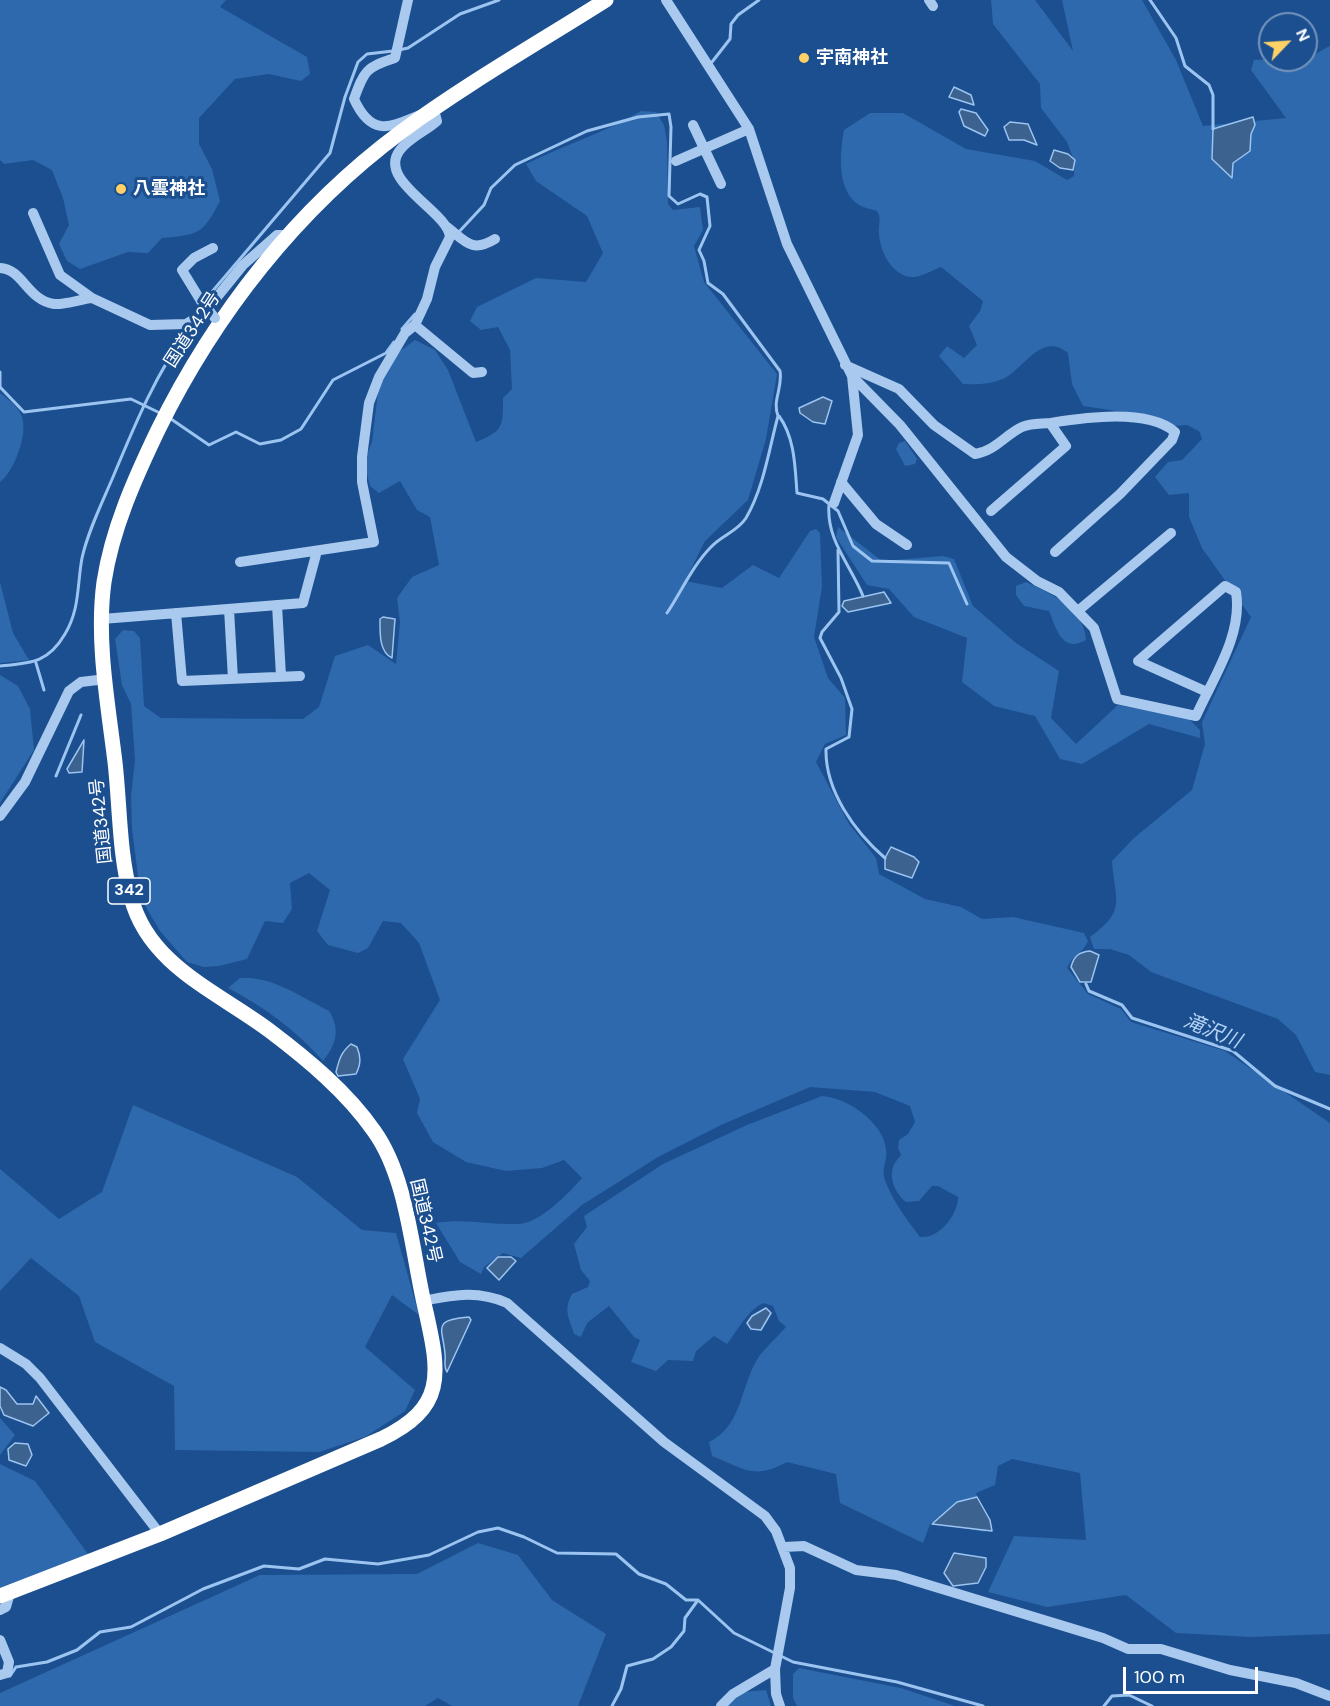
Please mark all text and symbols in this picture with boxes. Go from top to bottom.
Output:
north arrow [1258,12,1318,72]
text: N [1291,25,1315,45]
place label: 宇南神社 [816,47,888,69]
marker: 宇南神社 [797,51,811,65]
place label: 八雲神社 [133,178,205,200]
marker: 八雲神社 [114,182,128,196]
street label: 国道342号 [161,288,225,372]
street label: 国道342号 [87,777,117,865]
road number: 342 [108,878,150,904]
water label: 滝沢川 [1180,1010,1244,1054]
street label: 国道342号 [405,1177,445,1265]
scale bar [1126,1655,1261,1693]
text: 100 m [1134,1665,1185,1689]

